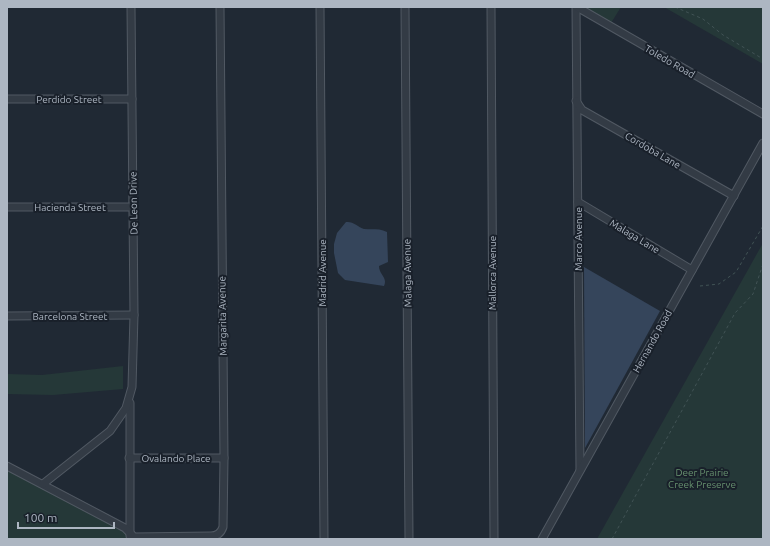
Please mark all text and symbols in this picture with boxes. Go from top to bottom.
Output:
street label: Toledo Road [643,43,697,80]
street label: Perdido Street [36,94,102,105]
street label: Cordoba Lane [623,130,682,171]
street label: De Leon Drive [127,171,140,235]
street label: Hacienda Street [34,202,106,213]
street label: Marco Avenue [573,207,584,271]
street label: Malaga Lane [608,217,662,256]
street label: Mallorca Avenue [487,236,498,310]
street label: Madrid Avenue [317,239,328,307]
street label: Malaga Avenue [401,239,414,307]
street label: Margarita Avenue [216,276,229,356]
street label: Hernando Road [631,308,674,374]
street label: Barcelona Street [33,311,108,322]
street label: Ovalando Place [141,453,211,464]
park label: Deer Prairie Creek Preserve [668,467,736,490]
scale bar [18,504,114,530]
text: 100 m [24,511,57,524]

